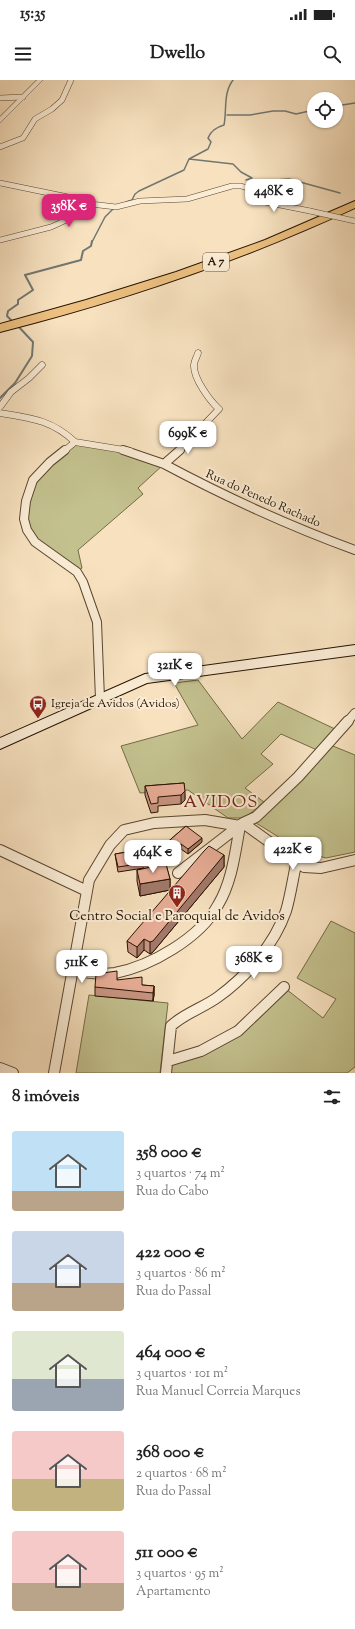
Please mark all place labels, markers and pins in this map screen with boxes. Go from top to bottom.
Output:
pin: 448K € [241,179,307,213]
pin: 358K € [36,194,102,228]
pin: 699K € [155,421,221,455]
pin: 321K € [142,653,208,687]
bus stop icon: Igreja de Avidos (Avidos) [28,694,48,719]
place label: Igreja de Avidos (Avidos) [51,695,180,713]
pin: 422K € [260,837,326,871]
pin: 464K € [120,840,186,874]
building icon: Centro Social e Paroquial de Avidos [167,883,187,908]
place label: Centro Social e Paroquial de Avidos [69,907,285,927]
pin: 368K € [221,946,287,980]
pin: 511K € [49,950,115,984]

